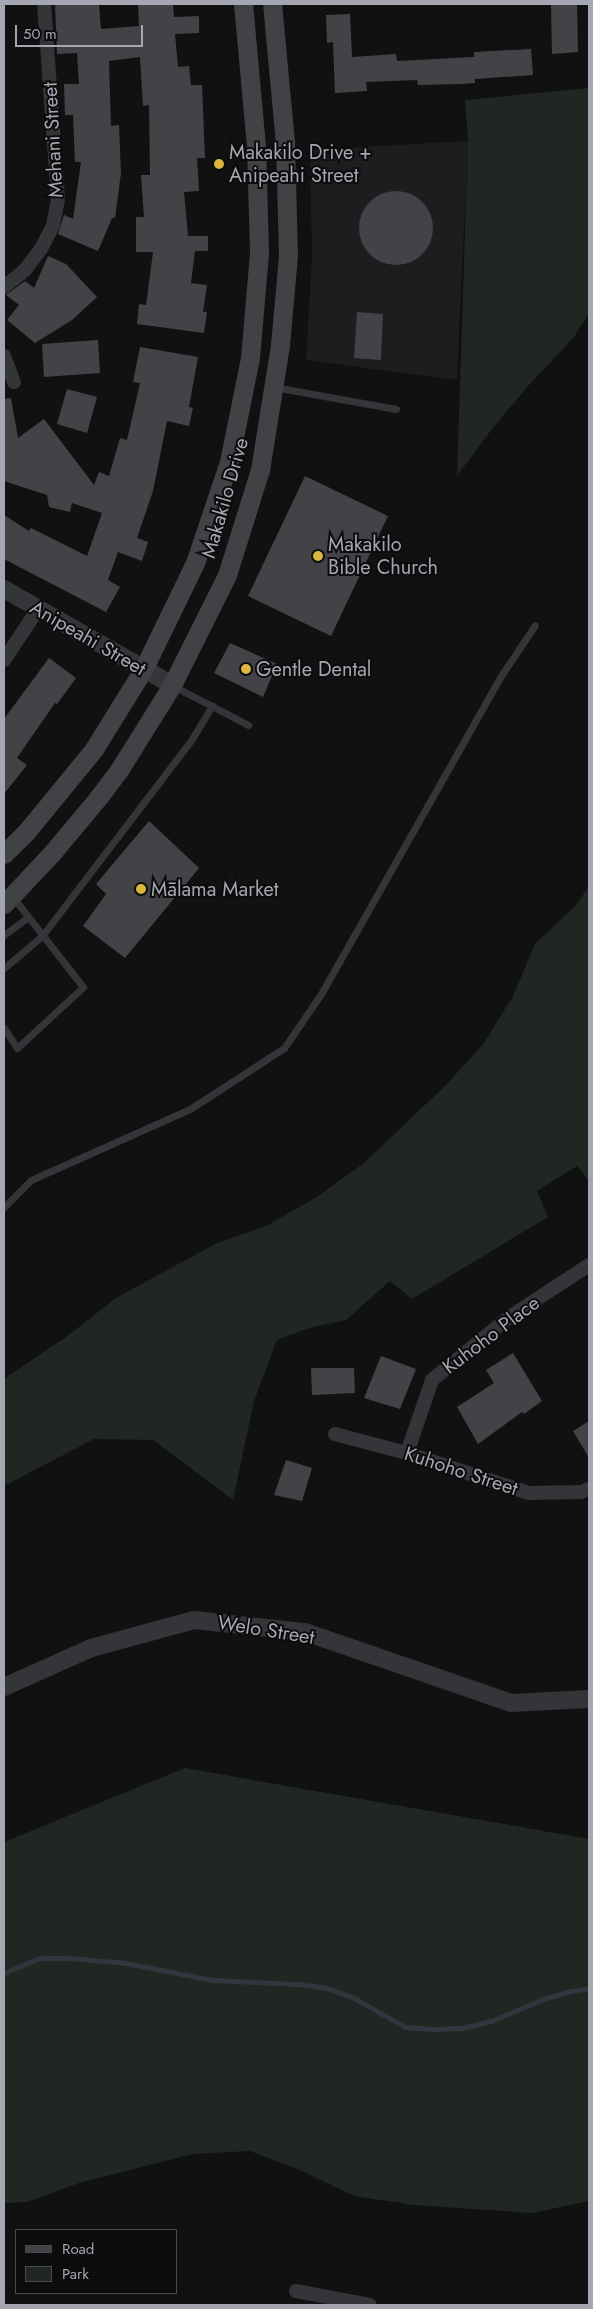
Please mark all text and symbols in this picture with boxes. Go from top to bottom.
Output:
scale bar [18,15,145,47]
text: 50 m [23,23,57,45]
street label: Mehani Street [38,81,68,199]
place label: Makakilo Drive + Anipeahi Street [229,140,372,187]
marker: Makakilo Drive + Anipeahi Street [213,158,225,170]
street label: Makakilo Drive [196,435,254,561]
place label: Makakilo Bible Church [328,532,438,579]
marker: Makakilo Bible Church [312,550,324,562]
street label: Anipeahi Street [26,595,150,681]
place label: Gentle Dental [256,657,371,681]
marker: Gentle Dental [240,663,252,675]
place label: Mālama Market [151,877,279,901]
marker: Mālama Market [135,883,147,895]
street label: Kuhoho Place [438,1291,544,1379]
street label: Kuhoho Street [401,1441,521,1501]
street label: Welo Street [216,1611,316,1649]
legend [15,2229,178,2294]
text: Road [62,2238,94,2260]
text: Park [62,2263,89,2285]

